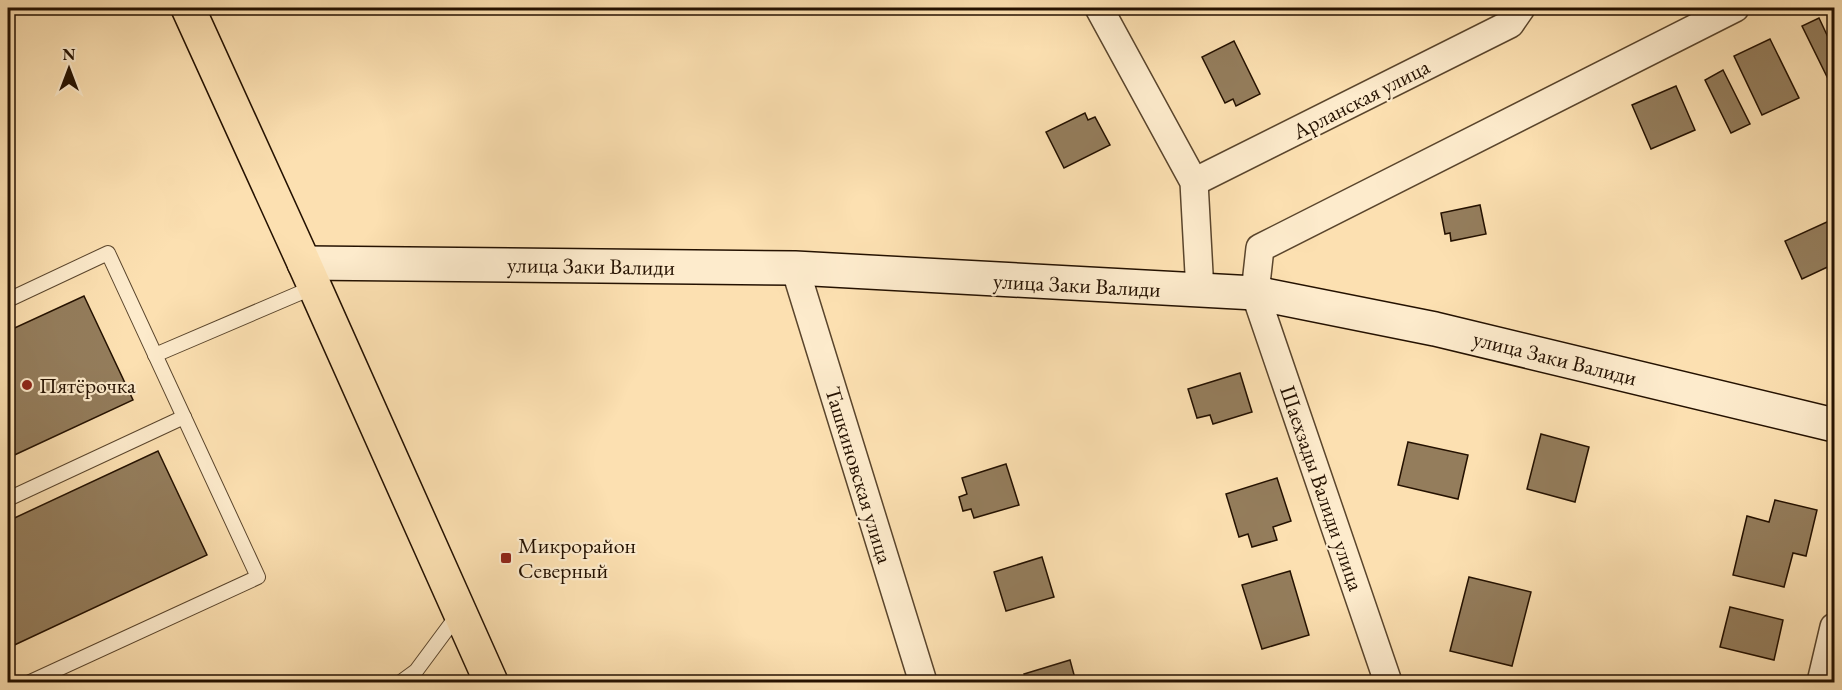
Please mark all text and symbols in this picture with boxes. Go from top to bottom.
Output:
north arrow [39,39,99,99]
text: N [63,44,76,65]
street label: Арланская улица [1287,52,1435,146]
street label: улица Заки Валиди [507,250,676,282]
street label: улица Заки Валиди [992,266,1162,304]
street label: улица Заки Валиди [1470,324,1640,392]
place label: Пятёрочка [39,371,136,400]
marker: Пятёрочка [20,378,34,392]
street label: Шаехзады Валиди улица [1273,382,1371,595]
street label: Ташкиновская улица [818,383,900,567]
place label: Микрорайон Северный [518,531,636,585]
marker: Микрорайон Северный [499,551,513,565]

